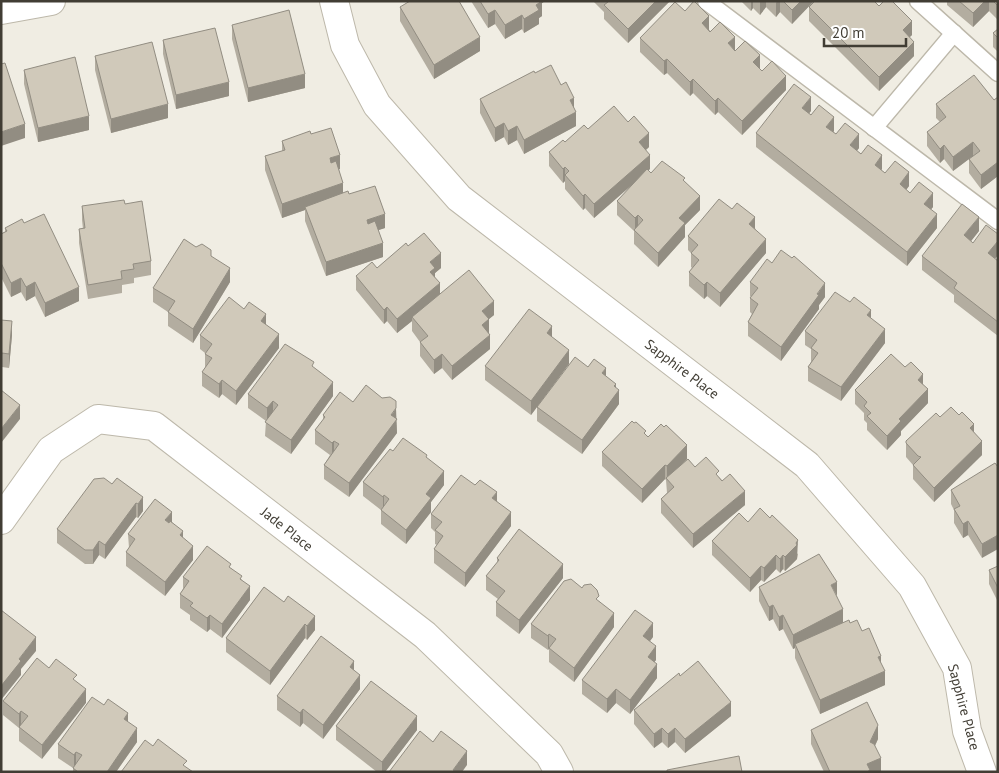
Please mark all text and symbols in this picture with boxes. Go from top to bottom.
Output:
scale bar [824,15,906,47]
text: 20 m [832,23,865,42]
street label: Sapphire Place [641,335,723,403]
street label: Jade Place [256,502,317,555]
street label: Sapphire Place [944,662,984,752]

